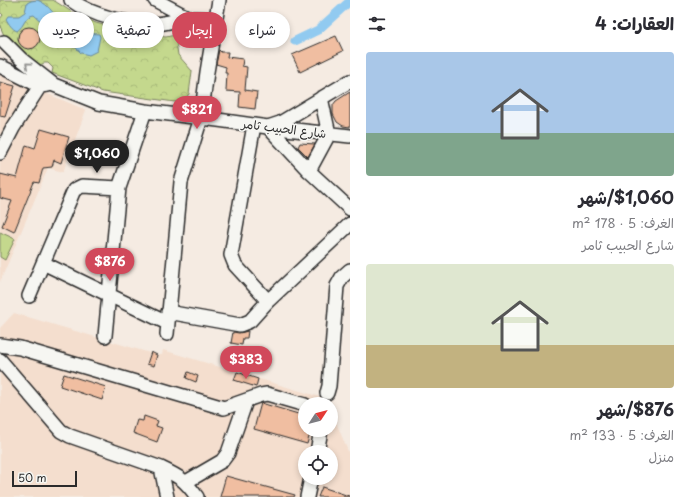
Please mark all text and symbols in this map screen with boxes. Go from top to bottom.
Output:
text: العقارات: 4 [595,10,674,36]
chip: جديد [38,12,94,48]
chip: تصفية [102,12,164,48]
chip: إيجار [172,12,227,48]
chip: شراء [235,12,290,48]
icon: filters [366,13,388,35]
one-way arrow [25,62,33,69]
icon: home [484,78,556,150]
pin: $821 [173,96,221,130]
text: $821 [181,99,213,118]
street label: شارع الحبيب ثامر [240,114,327,143]
pin: $1,060 [64,140,130,174]
text: $1,060 [74,143,120,162]
text: $1,060/شهر [579,184,674,210]
text: الغرف: 5 · 178 m² [572,213,674,232]
text: شارع الحبيب ثامر [582,235,674,254]
pin: $876 [86,248,134,282]
text: $876 [94,251,126,270]
icon: home [484,290,556,362]
pin: $383 [222,346,270,380]
text: $383 [229,349,263,368]
text: $876/شهر [598,396,674,422]
north arrow [298,397,338,437]
map controls [298,397,338,485]
text: الغرف: 5 · 133 m² [570,425,674,444]
button: locate [298,445,338,485]
text: منزل [648,447,674,466]
scale bar [12,469,77,488]
text: 50 m [18,469,47,486]

